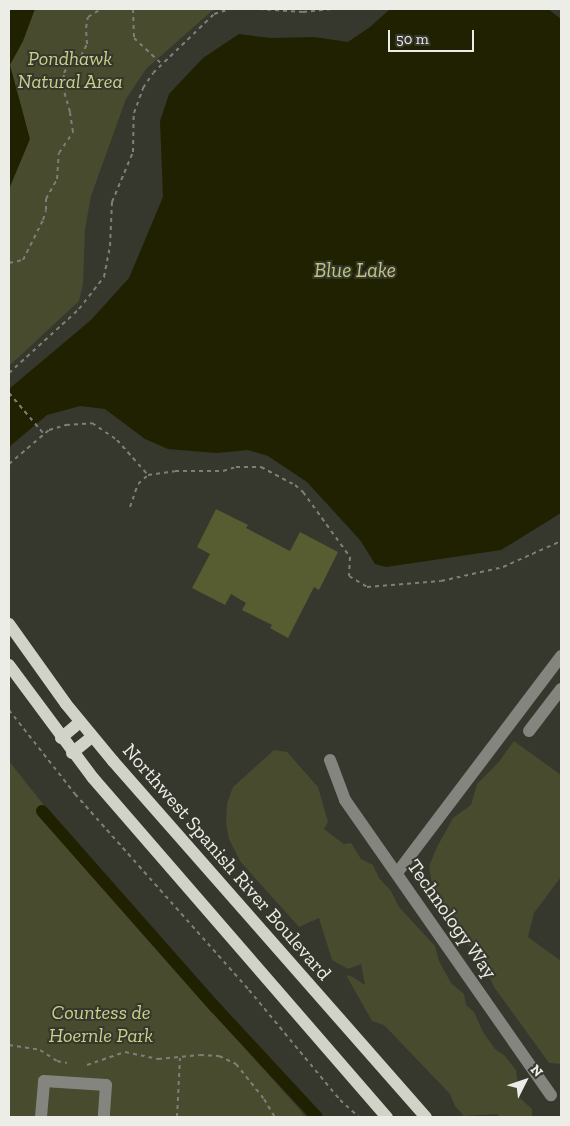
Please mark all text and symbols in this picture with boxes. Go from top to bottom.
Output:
scale bar [390,20,476,52]
text: 50 m [396,30,429,48]
park label: Pondhawk Natural Area [17,47,123,94]
water label: Blue Lake [314,257,396,283]
street label: Northwest Spanish River Boulevard [117,739,337,985]
street label: Technology Way [402,854,502,984]
park label: Countess de Hoernle Park [49,1001,153,1048]
north arrow [500,1056,550,1106]
text: N [527,1061,547,1080]

